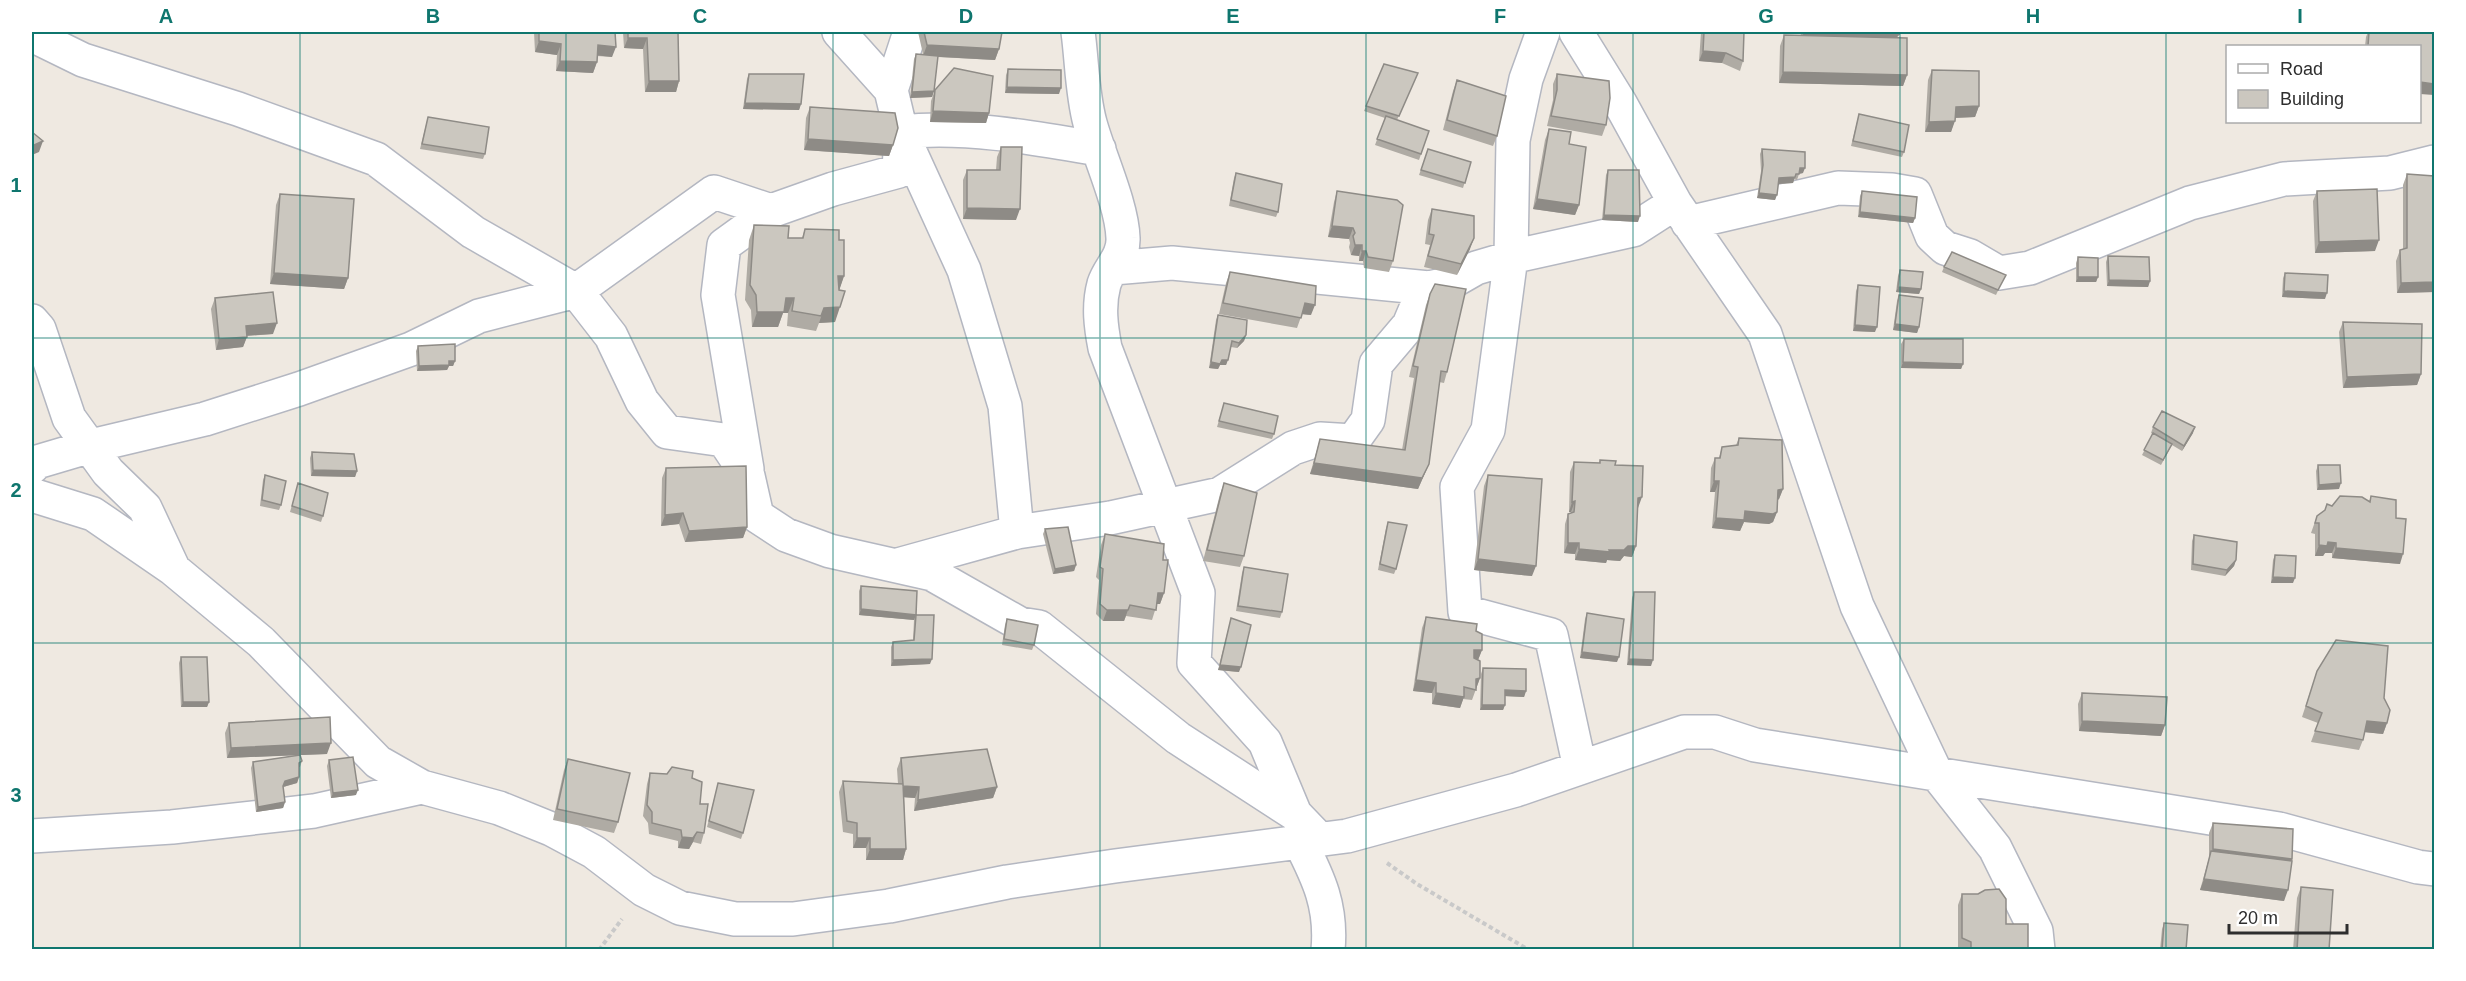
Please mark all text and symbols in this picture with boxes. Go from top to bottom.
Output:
text: A [159,5,173,27]
text: B [426,5,440,27]
text: C [693,5,707,27]
text: D [959,5,973,27]
text: E [1226,5,1240,27]
text: F [1494,5,1506,27]
text: G [1758,5,1774,27]
text: H [2026,5,2040,27]
text: I [2297,5,2303,27]
legend [2226,45,2421,123]
text: Road [2280,59,2323,79]
text: Building [2280,89,2344,109]
text: 1 [10,174,22,196]
text: 2 [10,479,22,501]
text: 3 [10,784,22,806]
scale bar [2229,897,2348,935]
text: 20 m [2238,908,2278,928]

